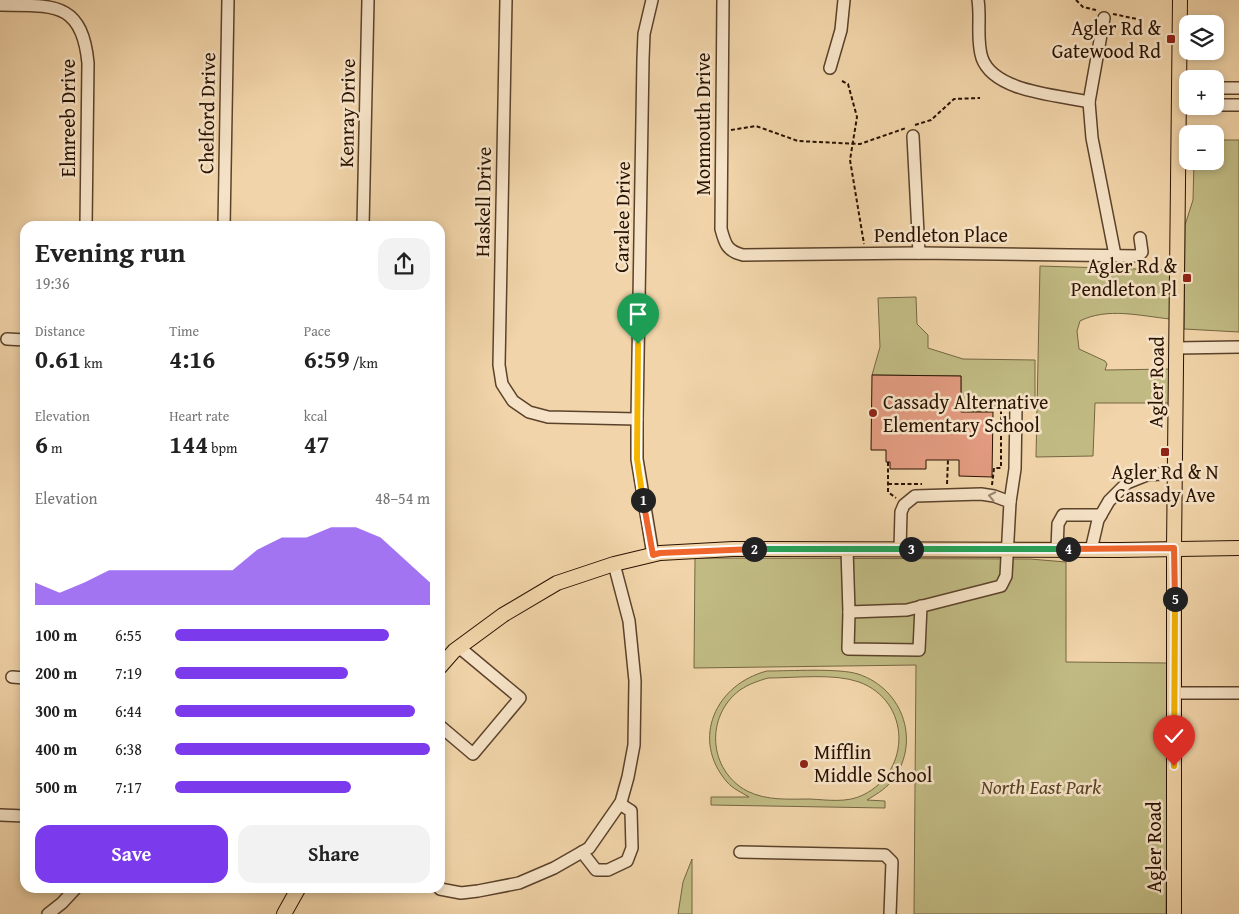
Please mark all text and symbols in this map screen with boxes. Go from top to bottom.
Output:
place label: Agler Rd & Gatewood Rd [1052,13,1161,65]
map controls [1179,15,1224,170]
button: layers [1179,15,1224,60]
marker: Agler Rd & Gatewood Rd [1165,33,1177,45]
street label: Chelford Drive [191,52,222,174]
street label: Monmouth Drive [688,53,717,195]
street label: Kenray Drive [331,58,362,168]
street label: Elmreeb Drive [53,59,82,177]
button: + [1179,70,1224,115]
button: − [1179,125,1224,170]
street label: Haskell Drive [467,147,498,257]
street label: Caralee Drive [606,161,637,273]
street label: Pendleton Place [874,220,1008,249]
text: Evening run [35,231,186,272]
button: share [378,238,430,290]
place label: Agler Rd & Pendleton Pl [1071,251,1177,303]
text: 19:36 [35,271,70,295]
marker: Agler Rd & Pendleton Pl [1181,272,1193,284]
pin [617,293,659,344]
icon: arrive [624,300,652,328]
text: Distance [35,321,85,341]
text: Time [169,321,199,341]
text: Pace [304,321,331,341]
street label: Agler Road [1140,336,1171,428]
text: 0.61 [35,341,81,377]
text: 4:16 [169,341,215,377]
text: 6:59 [304,341,350,377]
text: km [81,353,103,373]
text: /km [350,353,378,373]
place label: Cassady Alternative Elementary School [883,387,1048,439]
text: Elevation [35,406,90,426]
text: Heart rate [169,406,229,426]
text: kcal [304,406,328,426]
marker: Cassady Alternative Elementary School [867,407,879,419]
text: 6 [35,426,48,462]
text: 144 [169,426,208,462]
text: 47 [304,426,330,462]
text: m [48,438,62,458]
text: bpm [208,438,238,458]
marker: Agler Rd & N Cassady Ave [1159,446,1171,458]
place label: Agler Rd & N Cassady Ave [1111,457,1219,509]
text: Elevation [35,486,98,510]
text: 48–54 m [375,486,430,510]
pin: 1 [630,488,656,512]
text: 1 [640,490,647,510]
one-way arrow [987,491,996,502]
pin: 2 [742,536,766,562]
pin: 3 [898,536,924,562]
pin: 4 [1056,536,1080,562]
text: 2 [751,539,758,559]
text: 3 [908,539,915,559]
text: 4 [1065,539,1072,559]
pin: 5 [1162,586,1188,612]
text: 5 [1172,589,1179,609]
text: 100 m [35,623,77,647]
text: 6:55 [115,623,142,647]
text: 200 m [35,661,77,685]
text: 7:19 [115,661,142,685]
text: 300 m [35,699,77,723]
text: 6:44 [115,699,142,723]
pin [1153,715,1195,766]
icon: check [1160,722,1188,750]
text: 400 m [35,737,77,761]
text: 6:38 [115,737,142,761]
place label: Mifflin Middle School [814,737,933,789]
marker: Mifflin Middle School [798,758,810,770]
park label: North East Park [980,772,1102,801]
text: 500 m [35,775,77,799]
text: 7:17 [115,775,142,799]
street label: Agler Road [1139,801,1168,893]
button: Save [35,825,228,883]
button: Share [238,825,430,883]

